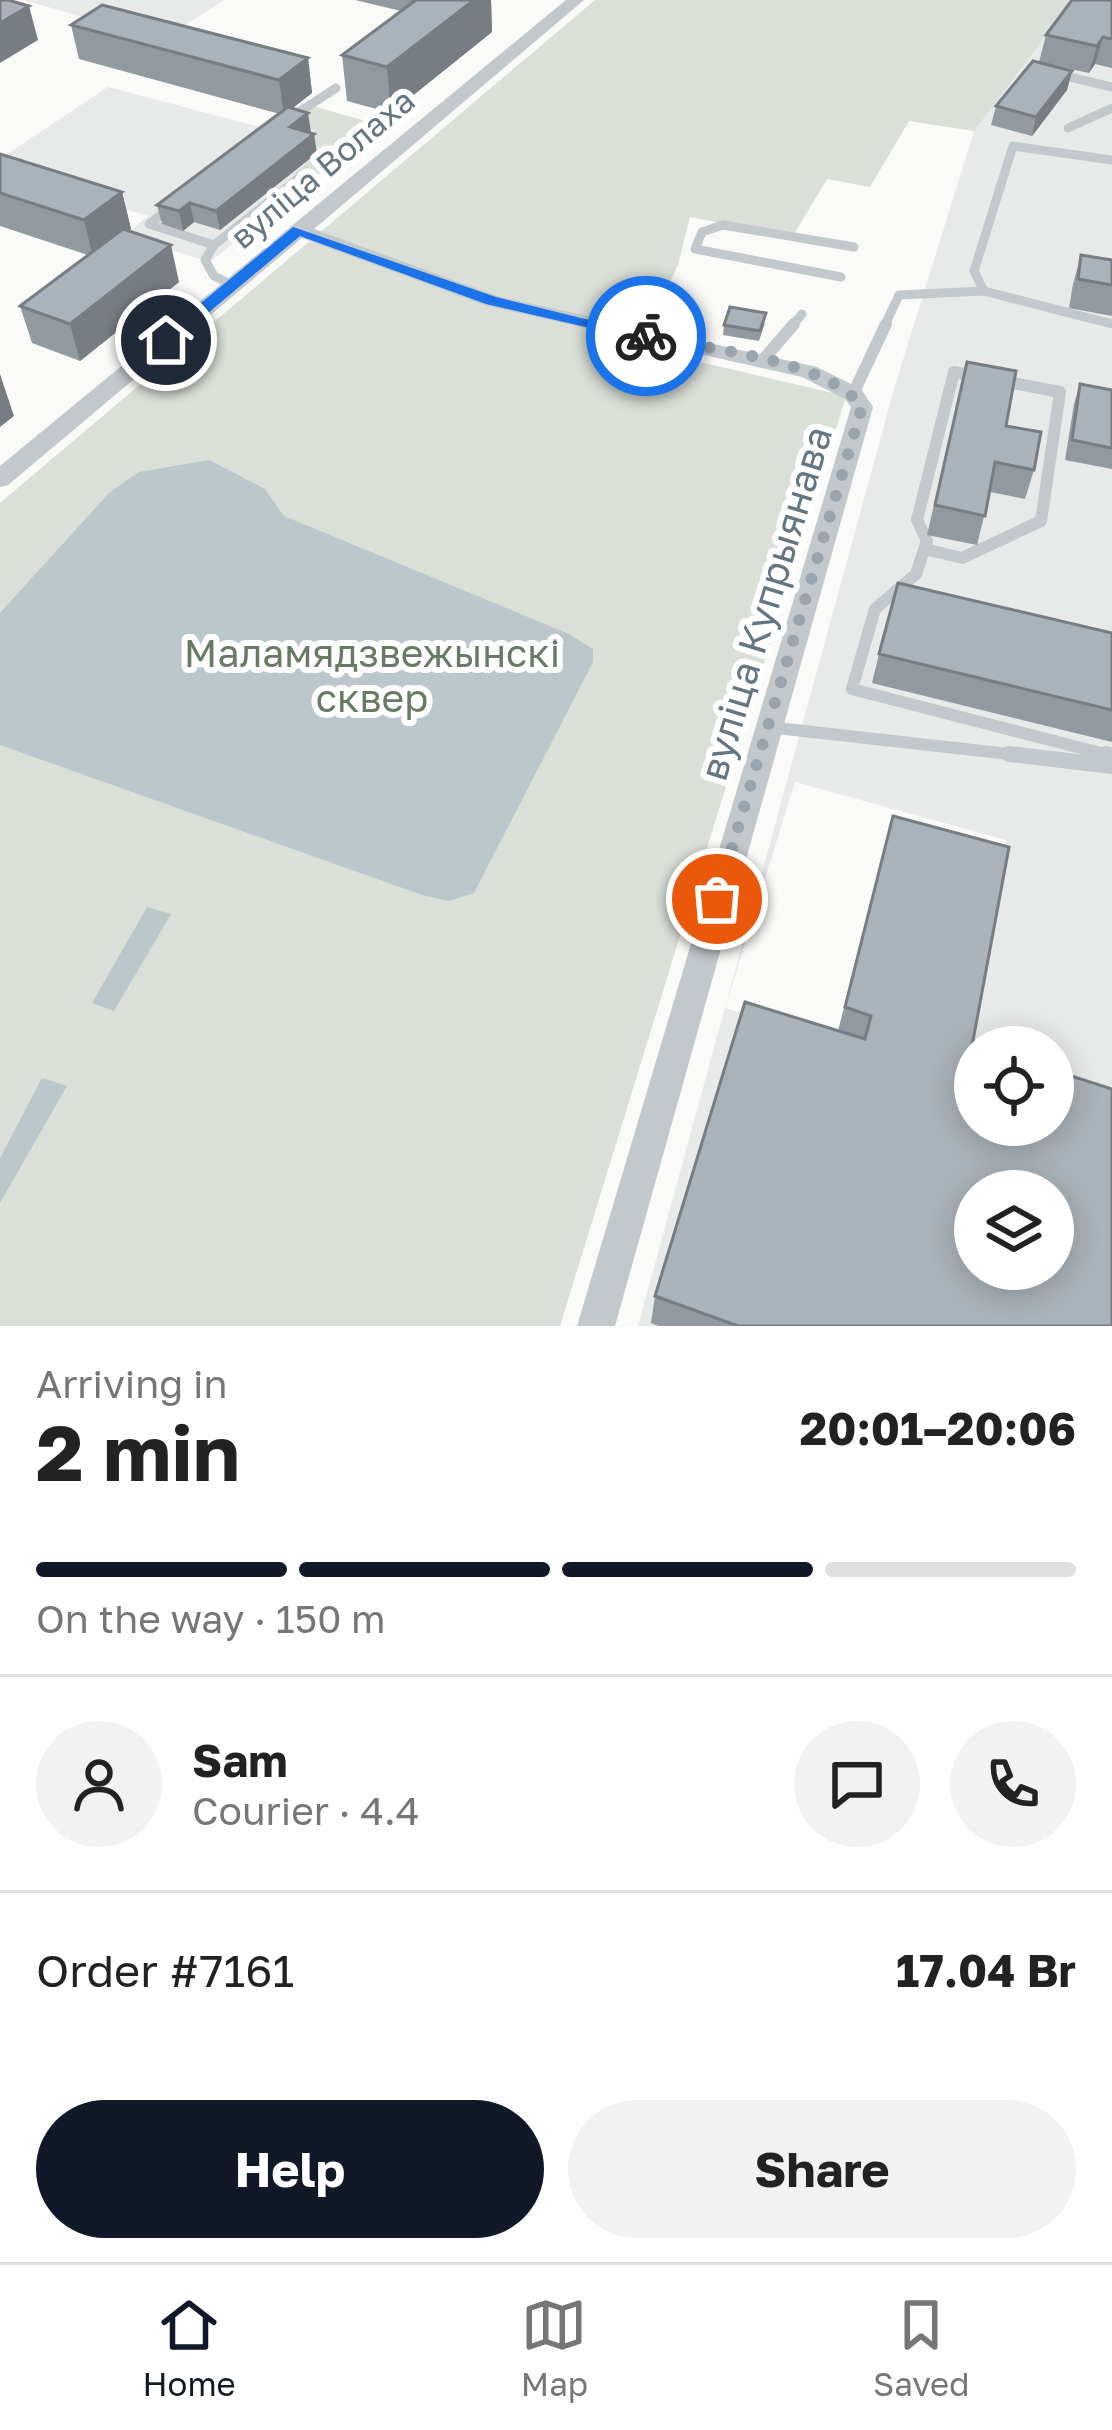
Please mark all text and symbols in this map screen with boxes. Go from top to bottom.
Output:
street label: вуліца Волаха [222,80,422,256]
courier [586,276,706,396]
pin [115,289,217,391]
icon: bike [613,303,679,369]
icon: home [133,307,199,373]
street label: вуліца Купрыянава [689,420,841,786]
park label: Маламядзвежынскі сквер [184,629,560,721]
pin [666,848,768,950]
icon: bag [684,866,750,932]
map controls [954,1026,1074,1290]
button: locate [954,1026,1074,1146]
button: layers [954,1170,1074,1290]
text: Arriving in [36,1360,227,1407]
text: 20:01–20:06 [800,1401,1076,1455]
text: 2 min [36,1405,240,1498]
text: On the way · 150 m [36,1595,386,1642]
button: person [36,1721,162,1847]
button: chat [794,1721,920,1847]
button: phone [950,1721,1076,1847]
text: Sam [192,1733,288,1787]
text: Courier · 4.4 [192,1787,420,1834]
text: Order #7161 [36,1943,294,1997]
text: 17.04 Br [896,1943,1076,1997]
button: Help [36,2100,544,2238]
button: Share [568,2100,1076,2238]
tab: Home [143,2292,236,2403]
tab: Map [521,2292,588,2403]
tab: Saved [873,2292,969,2403]

